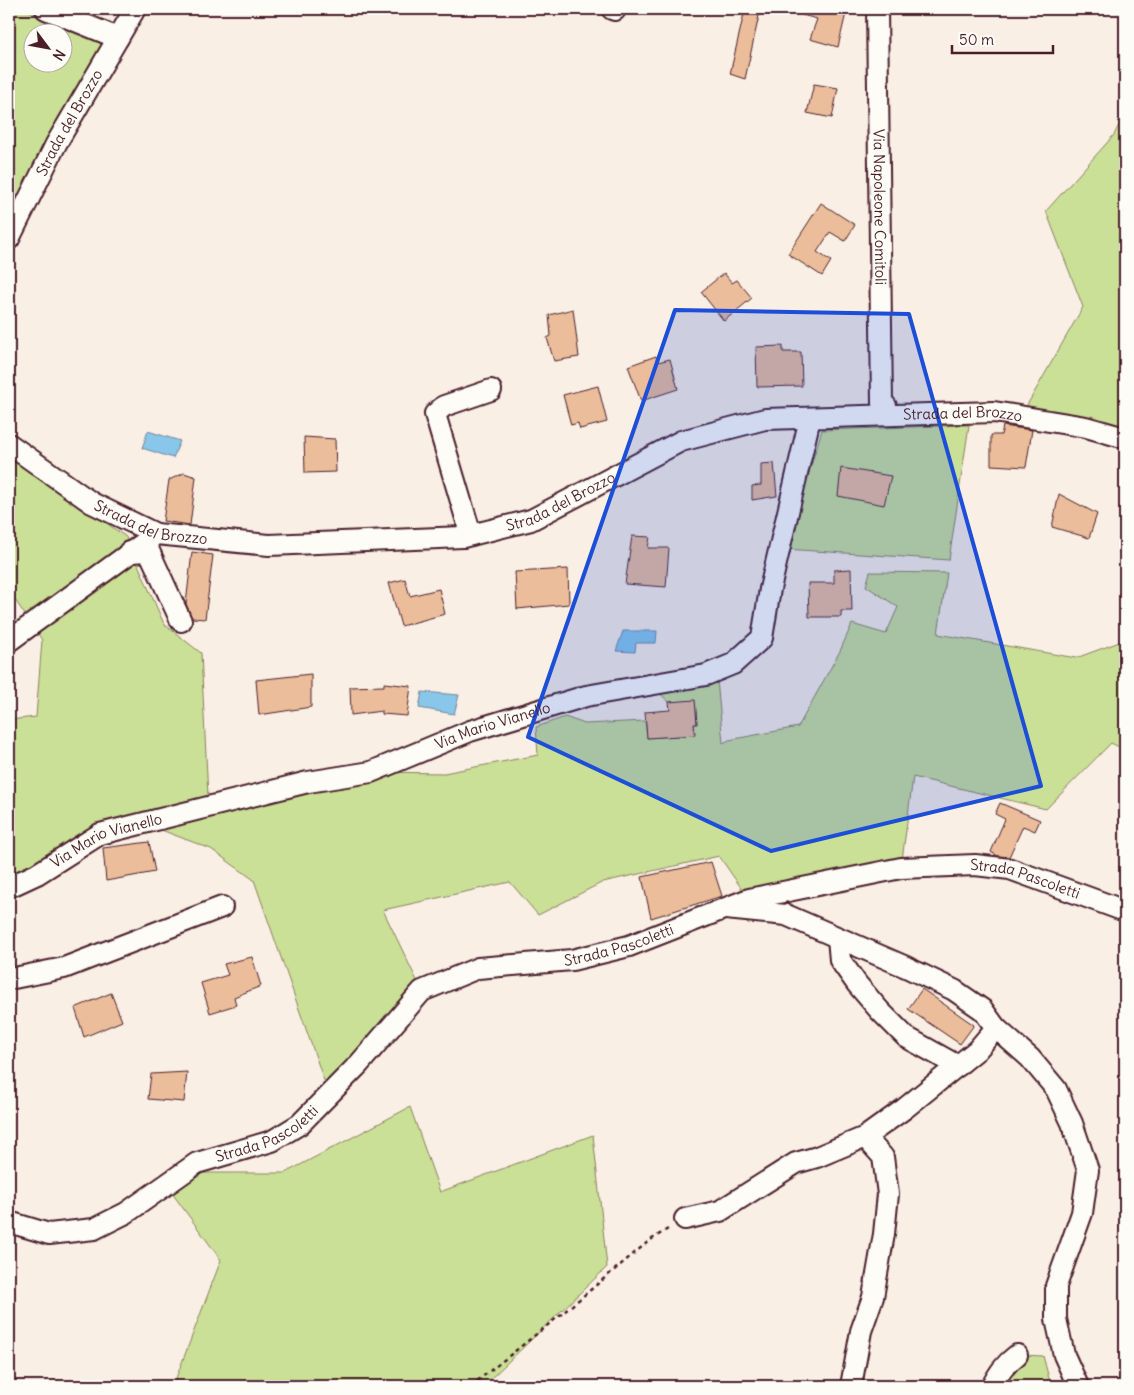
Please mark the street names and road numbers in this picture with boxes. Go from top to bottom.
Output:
street label: Strada del Brozzo [32,66,107,179]
street label: Via Napoleone Comitoli [870,129,891,285]
street label: Strada del Brozzo [903,402,1024,425]
street label: Strada del Brozzo [504,467,618,535]
street label: Strada del Brozzo [91,496,208,548]
street label: Via Mario Vianello [432,697,552,753]
street label: Via Mario Vianello [47,809,164,872]
street label: Strada Pascoletti [970,855,1083,903]
street label: Strada Pascoletti [563,920,676,970]
street label: Strada Pascoletti [213,1101,322,1166]

